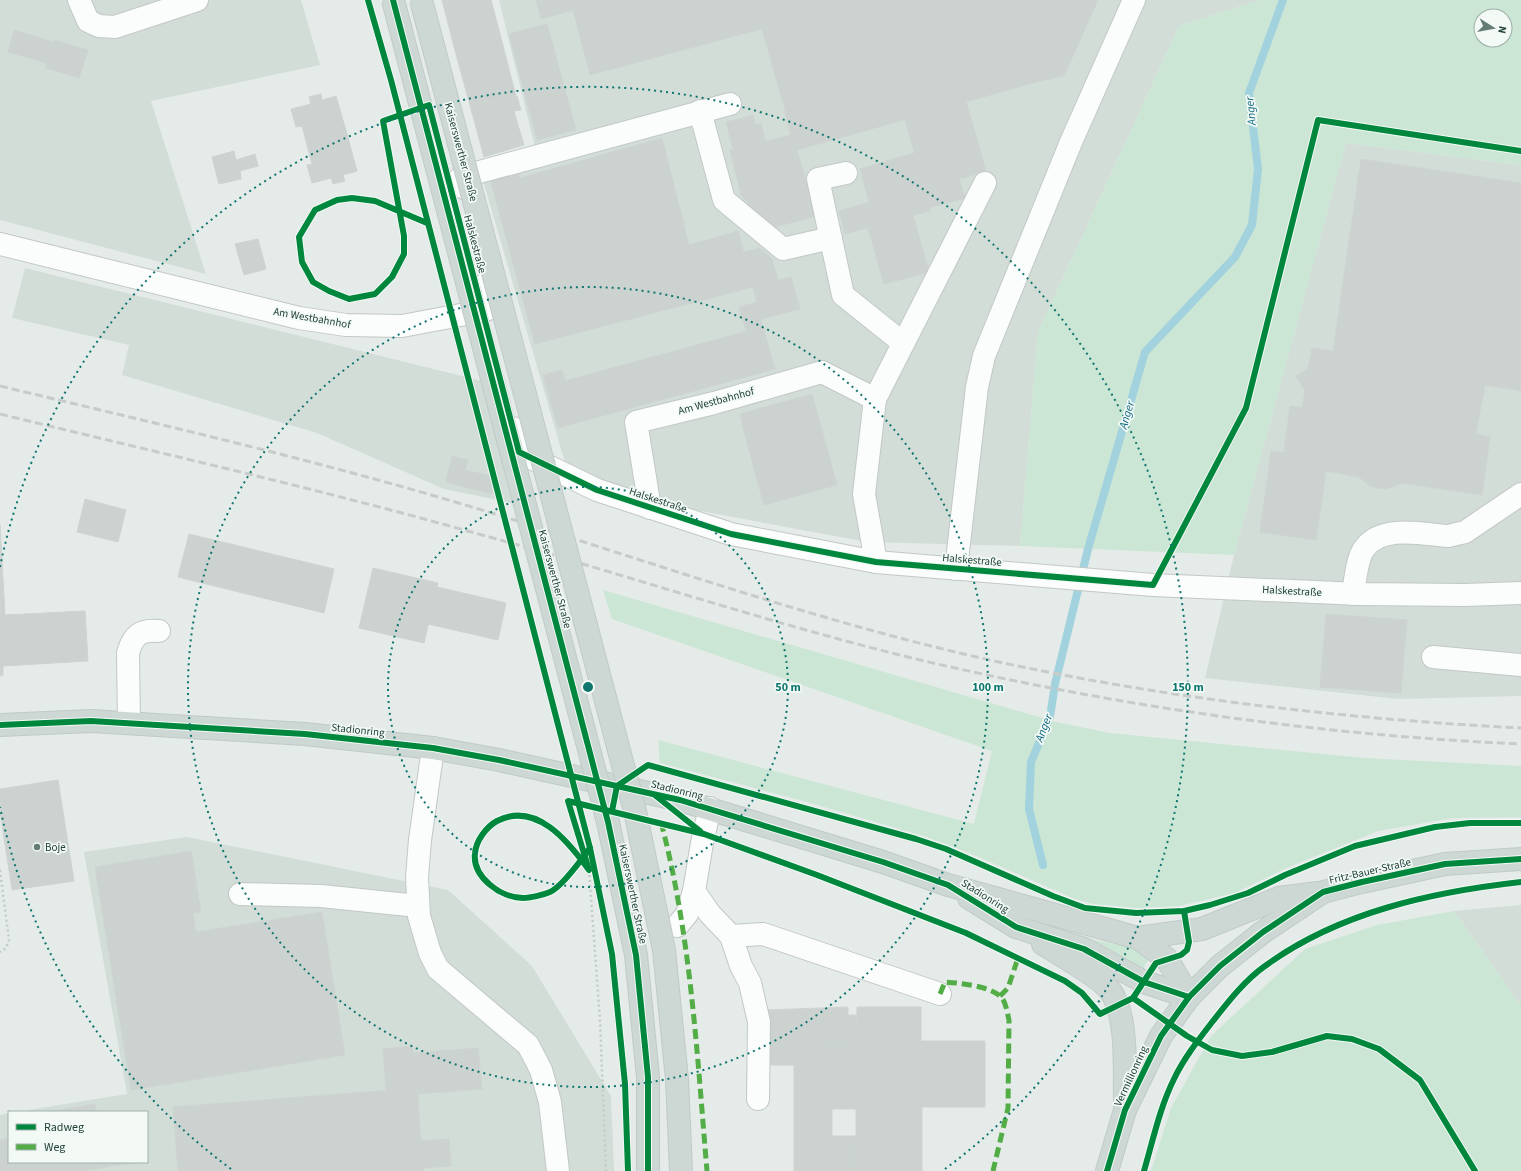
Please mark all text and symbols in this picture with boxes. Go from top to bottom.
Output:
north arrow [1473,8,1513,48]
text: N [1494,25,1510,35]
water label: Anger [1241,95,1261,127]
street label: Kaiserswerther Straße [441,101,482,204]
street label: Halskestraße [460,213,490,275]
street label: Am Westbahnhof [272,304,353,332]
street label: Am Westbahnhof [676,383,756,418]
water label: Anger [1115,398,1139,432]
street label: Halskestraße [627,484,689,517]
street label: Kaiserswerther Straße [535,528,576,631]
street label: Halskestraße [942,550,1003,570]
street label: Halskestraße [1262,582,1323,600]
text: 50 m [775,679,801,696]
text: 100 m [972,679,1004,696]
text: 150 m [1172,679,1204,696]
centre of rings [581,680,595,694]
water label: Anger [1031,711,1057,745]
street label: Stadionring [331,720,386,740]
street label: Stadionring [649,776,705,804]
place label: Boje [45,840,66,855]
marker: Boje [32,842,42,852]
street label: Kaiserswerther Straße [615,843,651,946]
street label: Fritz-Bauer-Straße [1327,854,1413,888]
street label: Stadionring [958,875,1012,917]
street label: Vermillionring [1110,1043,1152,1109]
legend [8,1111,148,1163]
text: Radweg [44,1119,84,1136]
text: Weg [44,1139,65,1156]

